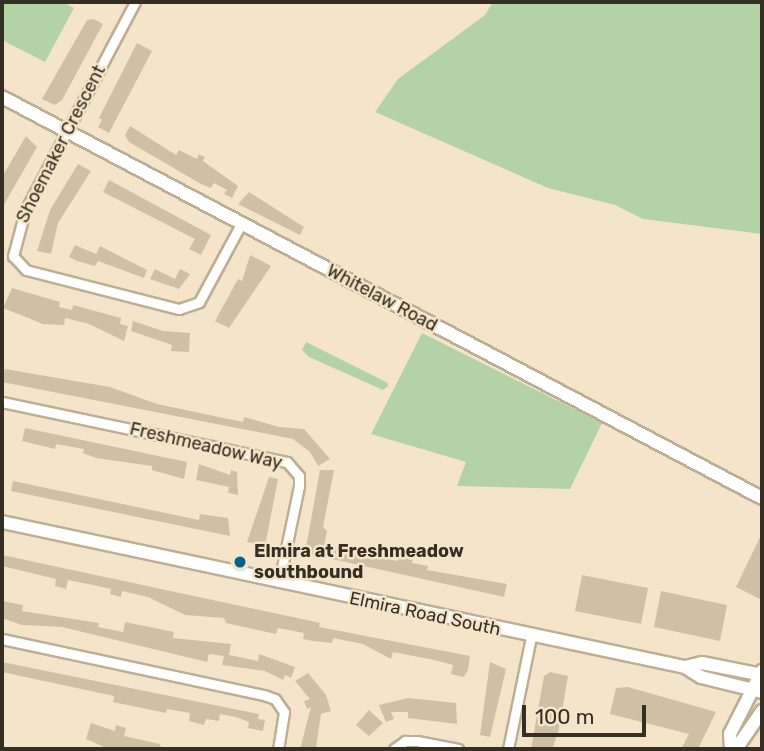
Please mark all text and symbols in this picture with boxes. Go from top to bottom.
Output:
street label: Shoemaker Crescent [12,61,110,227]
street label: Whitelaw Road [323,260,441,336]
street label: Freshmeadow Way [127,418,285,474]
place label: Elmira at Freshmeadow southbound [254,541,464,584]
marker: Elmira at Freshmeadow southbound [232,554,248,570]
street label: Elmira Road South [347,587,503,641]
scale bar [526,692,650,736]
text: 100 m [535,704,594,729]

